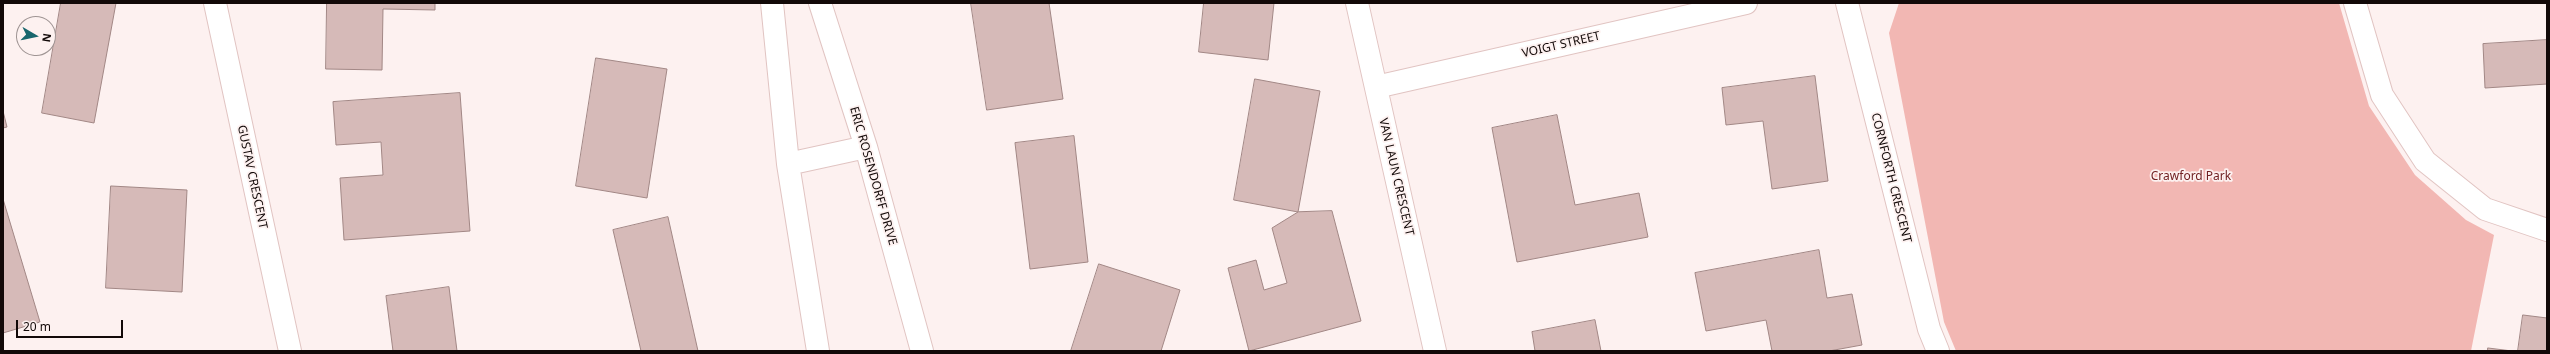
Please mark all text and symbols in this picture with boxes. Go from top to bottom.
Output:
north arrow [16,16,56,56]
street label: VOIGT STREET [1521,29,1601,61]
text: N [39,32,55,43]
street label: ERIC ROSENDORFF DRIVE [846,105,900,247]
street label: CORNFORTH CRESCENT [1868,112,1914,244]
street label: VAN LAUN CRESCENT [1375,117,1417,237]
street label: GUSTAV CRESCENT [234,124,270,230]
park label: Crawford Park [2151,170,2231,184]
scale bar [18,312,125,338]
text: 20 m [23,318,51,335]

